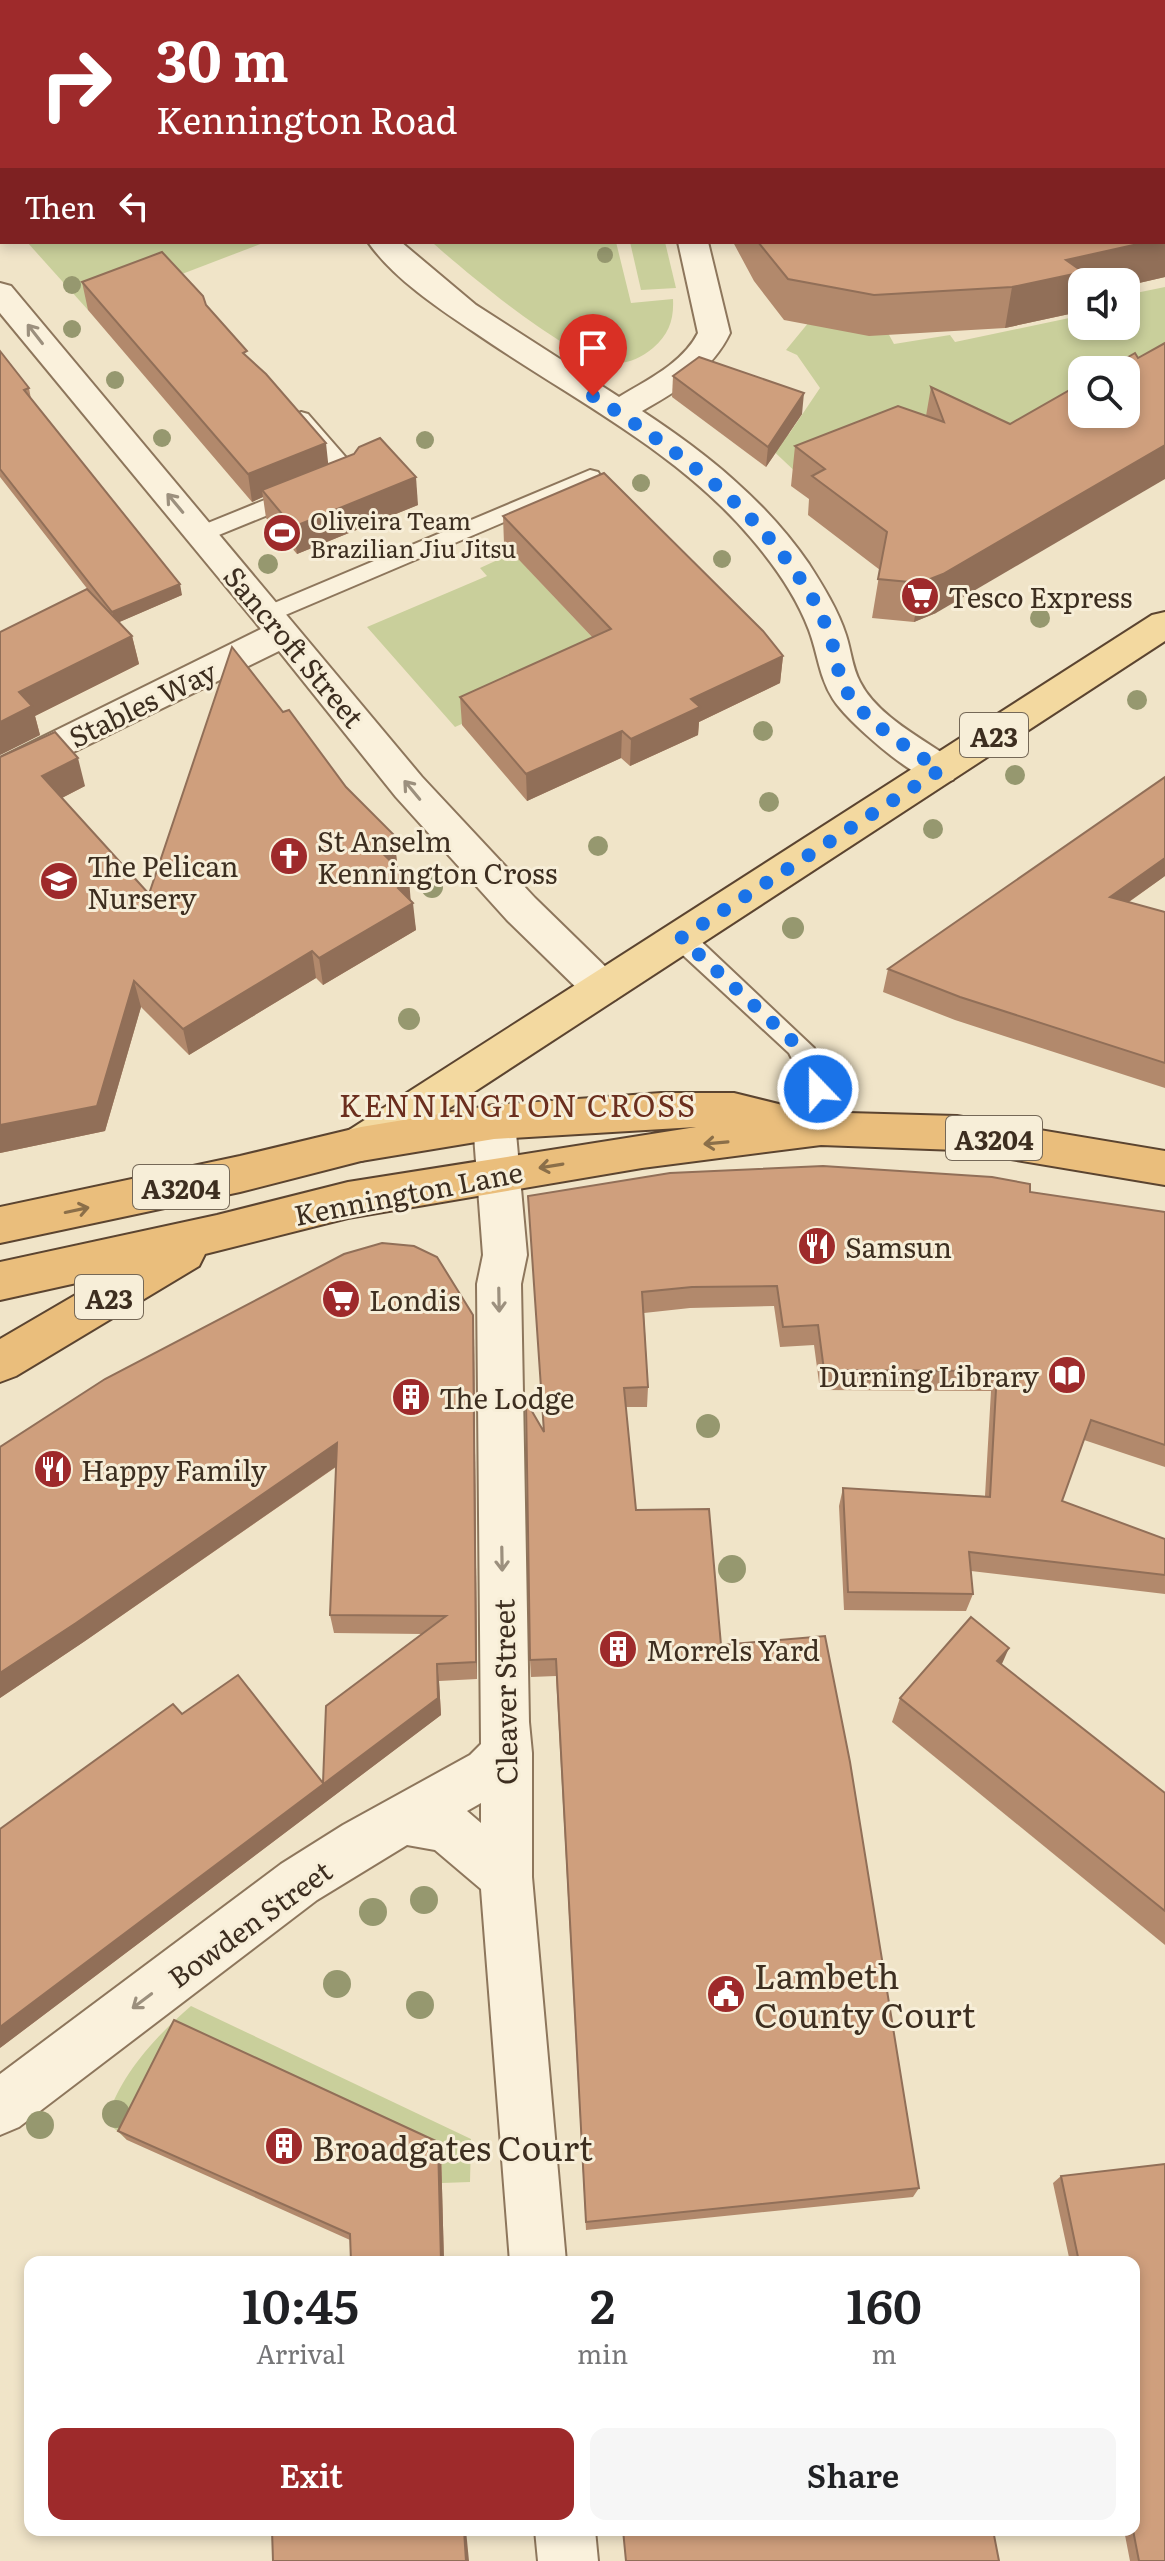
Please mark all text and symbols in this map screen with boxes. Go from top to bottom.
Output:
text: 30 m [156,16,289,99]
icon: right [24,32,128,136]
text: Kennington Road [156,92,457,145]
text: Then [24,184,96,228]
icon: left [112,184,156,228]
map controls [1068,268,1140,428]
button: sound [1068,268,1140,340]
pin [559,314,627,396]
one-way arrow [26,324,43,345]
icon: arrive [571,326,615,370]
button: search [1068,356,1140,428]
one-way arrow [166,493,184,514]
place label: Oliveira Team Brazilian Jiu Jitsu [310,502,516,565]
sports icon: Oliveira Team Brazilian Jiu Jitsu [261,512,303,554]
street label: Sancroft Street [215,556,376,736]
supermarket icon: Tesco Express [899,575,941,617]
place label: Tesco Express [948,575,1132,617]
street label: Stables Way [61,649,224,757]
road number: A23 [960,713,1028,757]
one-way arrow [403,780,421,800]
place label: St Anselm Kennington Cross [317,819,557,893]
church icon: St Anselm Kennington Cross [268,835,310,877]
place label: The Pelican Nursery [87,844,239,918]
school or university icon: The Pelican Nursery [38,860,80,902]
position arrow [776,1047,860,1131]
district label: KENNINGTON CROSS [339,1082,697,1126]
road number: A3204 [946,1116,1042,1160]
one-way arrow [703,1136,730,1151]
street label: Kennington Lane [290,1149,526,1235]
one-way arrow [539,1159,564,1174]
road number: A3204 [133,1165,229,1209]
one-way arrow [63,1202,89,1217]
restaurant icon: Samsun [796,1225,838,1267]
place label: Samsun [845,1225,952,1267]
road number: A23 [75,1275,143,1319]
supermarket icon: Londis [320,1278,362,1320]
place label: Londis [369,1278,460,1320]
one-way arrow [491,1286,507,1313]
place label: Durning Library [818,1354,1040,1396]
library icon: Durning Library [1046,1354,1088,1396]
building icon: The Lodge [390,1376,432,1418]
place label: The Lodge [439,1376,575,1418]
restaurant icon: Happy Family [32,1448,74,1490]
place label: Happy Family [81,1448,268,1490]
one-way arrow [494,1545,510,1572]
street label: Cleaver Street [481,1598,527,1785]
building icon: Morrels Yard [597,1628,639,1670]
place label: Morrels Yard [646,1628,820,1670]
street label: Bowden Street [158,1849,340,1997]
place label: Lambeth County Court [754,1949,976,2038]
public building icon: Lambeth County Court [705,1973,747,2015]
one-way arrow [132,1992,154,2009]
place label: Broadgates Court [312,2121,593,2171]
building icon: Broadgates Court [263,2125,305,2167]
text: 10:45 [242,2268,359,2339]
text: 2 [590,2268,615,2339]
text: 160 [846,2268,922,2339]
text: Arrival [256,2333,345,2372]
text: min [577,2333,628,2372]
text: m [871,2333,897,2372]
button: Exit [48,2428,574,2520]
button: Share [590,2428,1116,2520]

